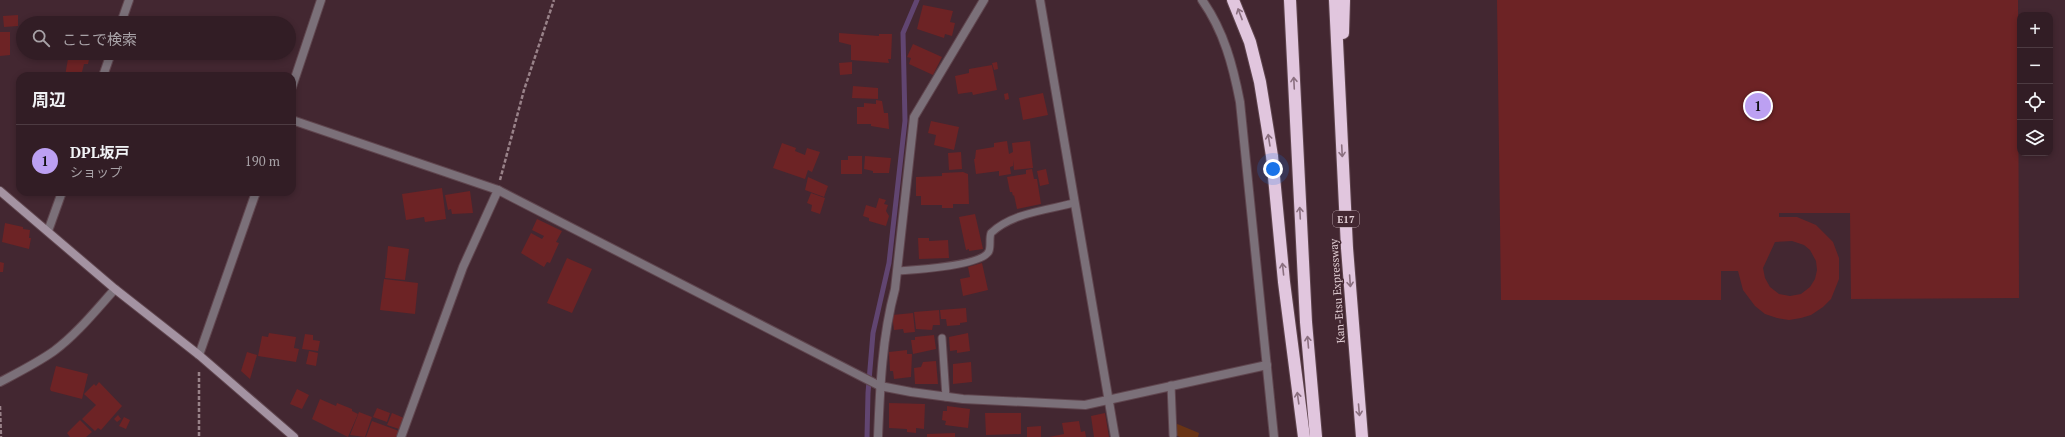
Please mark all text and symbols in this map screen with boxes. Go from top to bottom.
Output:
one-way arrow [1235,8,1243,20]
map controls [2017,12,2053,156]
button: + [2017,12,2053,48]
search box [16,16,296,60]
icon: search [30,27,52,49]
text: ここで検索 [62,29,137,49]
button: − [2017,48,2053,84]
one-way arrow [1290,77,1297,90]
button: locate [2017,84,2053,120]
text: 周辺 [32,88,66,111]
pin: 1 [1745,91,1771,121]
button: layers [2017,120,2053,156]
one-way arrow [1265,134,1273,147]
text: DPL坂戸 [70,142,129,162]
one-way arrow [1338,144,1345,157]
text: 1 [41,152,49,170]
text: 190 m [245,152,280,170]
your location [1263,159,1283,179]
text: ショップ [70,163,122,181]
one-way arrow [1297,207,1304,220]
road number: E17 [1333,211,1359,227]
street label: Kan-Etsu Expressway [1326,238,1348,344]
one-way arrow [1279,263,1286,276]
one-way arrow [1346,274,1353,287]
one-way arrow [1304,336,1312,349]
one-way arrow [1294,392,1302,405]
one-way arrow [1356,403,1363,416]

